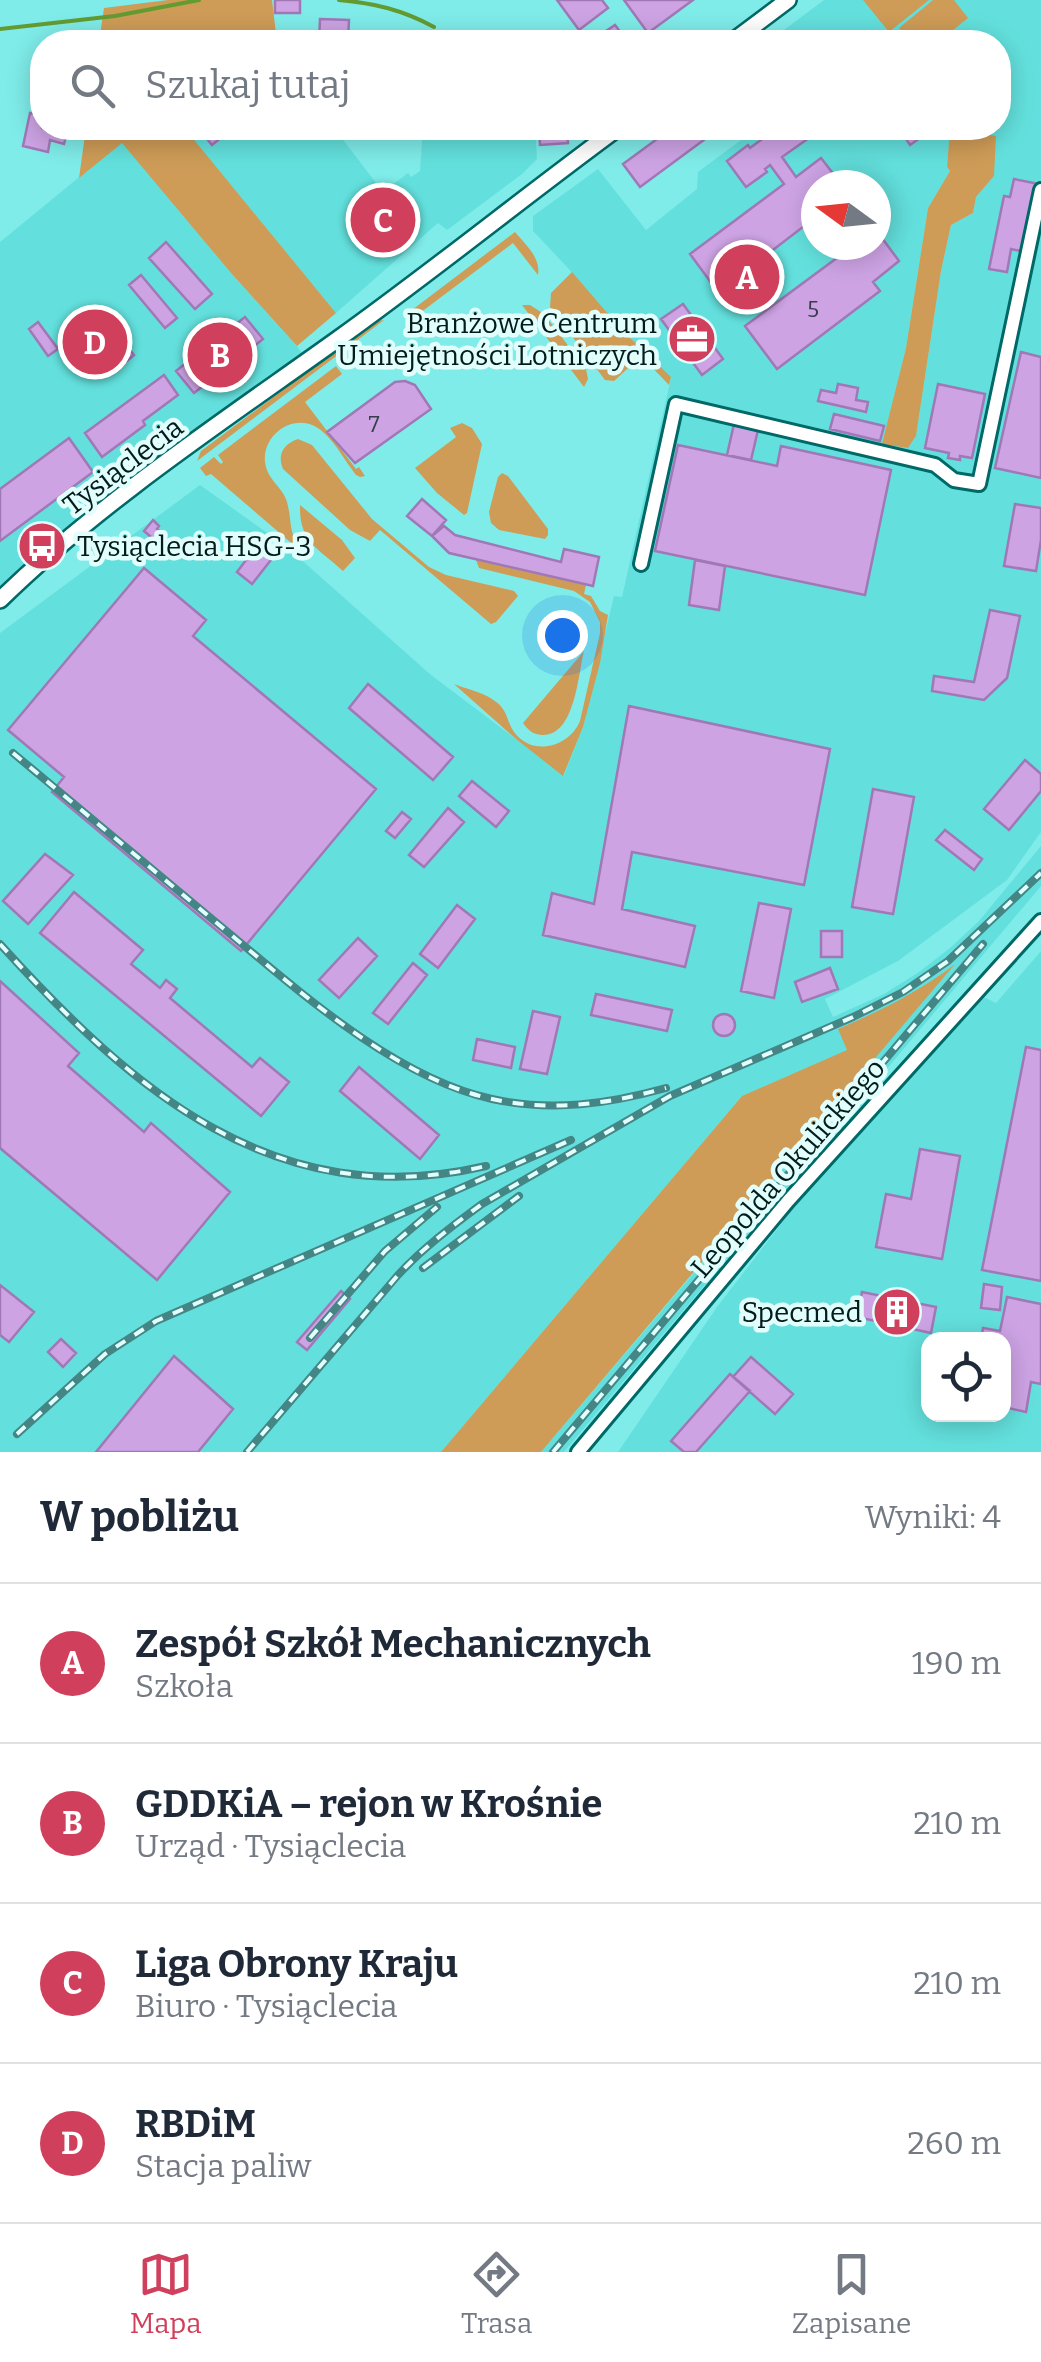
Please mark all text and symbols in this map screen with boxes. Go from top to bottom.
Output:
search box [30,30,1011,140]
icon: search [65,58,120,113]
text: Szukaj tutaj [145,62,351,108]
north arrow [801,170,891,260]
pin: C [350,182,416,258]
pin: A [714,240,780,314]
house number: 5 [807,296,819,323]
pin: D [62,304,128,380]
place label: Branżowe Centrum Umiejętności Lotniczych [337,307,657,372]
office icon: Branżowe Centrum Umiejętności Lotniczych [666,313,718,365]
pin: B [188,318,252,392]
street label: Tysiąclecia [57,410,189,522]
house number: 7 [368,411,380,438]
bus stop icon: Tysiąclecia HSG-3 [16,520,68,572]
place label: Tysiąclecia HSG-3 [77,530,312,563]
your location [537,610,588,661]
street label: Leopolda Okulickiego [684,1052,892,1284]
building icon: Specmed [871,1286,923,1338]
place label: Specmed [741,1296,862,1329]
map controls [921,1332,1011,1422]
button: locate [921,1332,1011,1422]
text: W pobliżu [40,1492,239,1542]
text: Wyniki: 4 [865,1498,1001,1536]
text: Zespół Szkół Mechanicznych [135,1621,651,1667]
text: A [61,1644,84,1682]
text: 190 m [912,1644,1001,1682]
text: Szkoła [135,1667,233,1705]
text: GDDKiA – rejon w Krośnie [135,1781,602,1827]
text: B [62,1804,83,1842]
text: 210 m [913,1804,1001,1842]
text: Urząd · Tysiąclecia [135,1827,406,1865]
text: Liga Obrony Kraju [135,1941,458,1987]
text: C [62,1964,83,2002]
text: 210 m [913,1964,1001,2002]
text: Biuro · Tysiąclecia [135,1987,398,2025]
text: RBDiM [135,2101,256,2147]
text: D [61,2124,84,2162]
text: 260 m [907,2124,1001,2162]
text: Stacja paliw [135,2147,311,2185]
tab: Mapa [130,2247,202,2340]
tab: Trasa [461,2247,532,2340]
tab: Zapisane [792,2247,911,2340]

